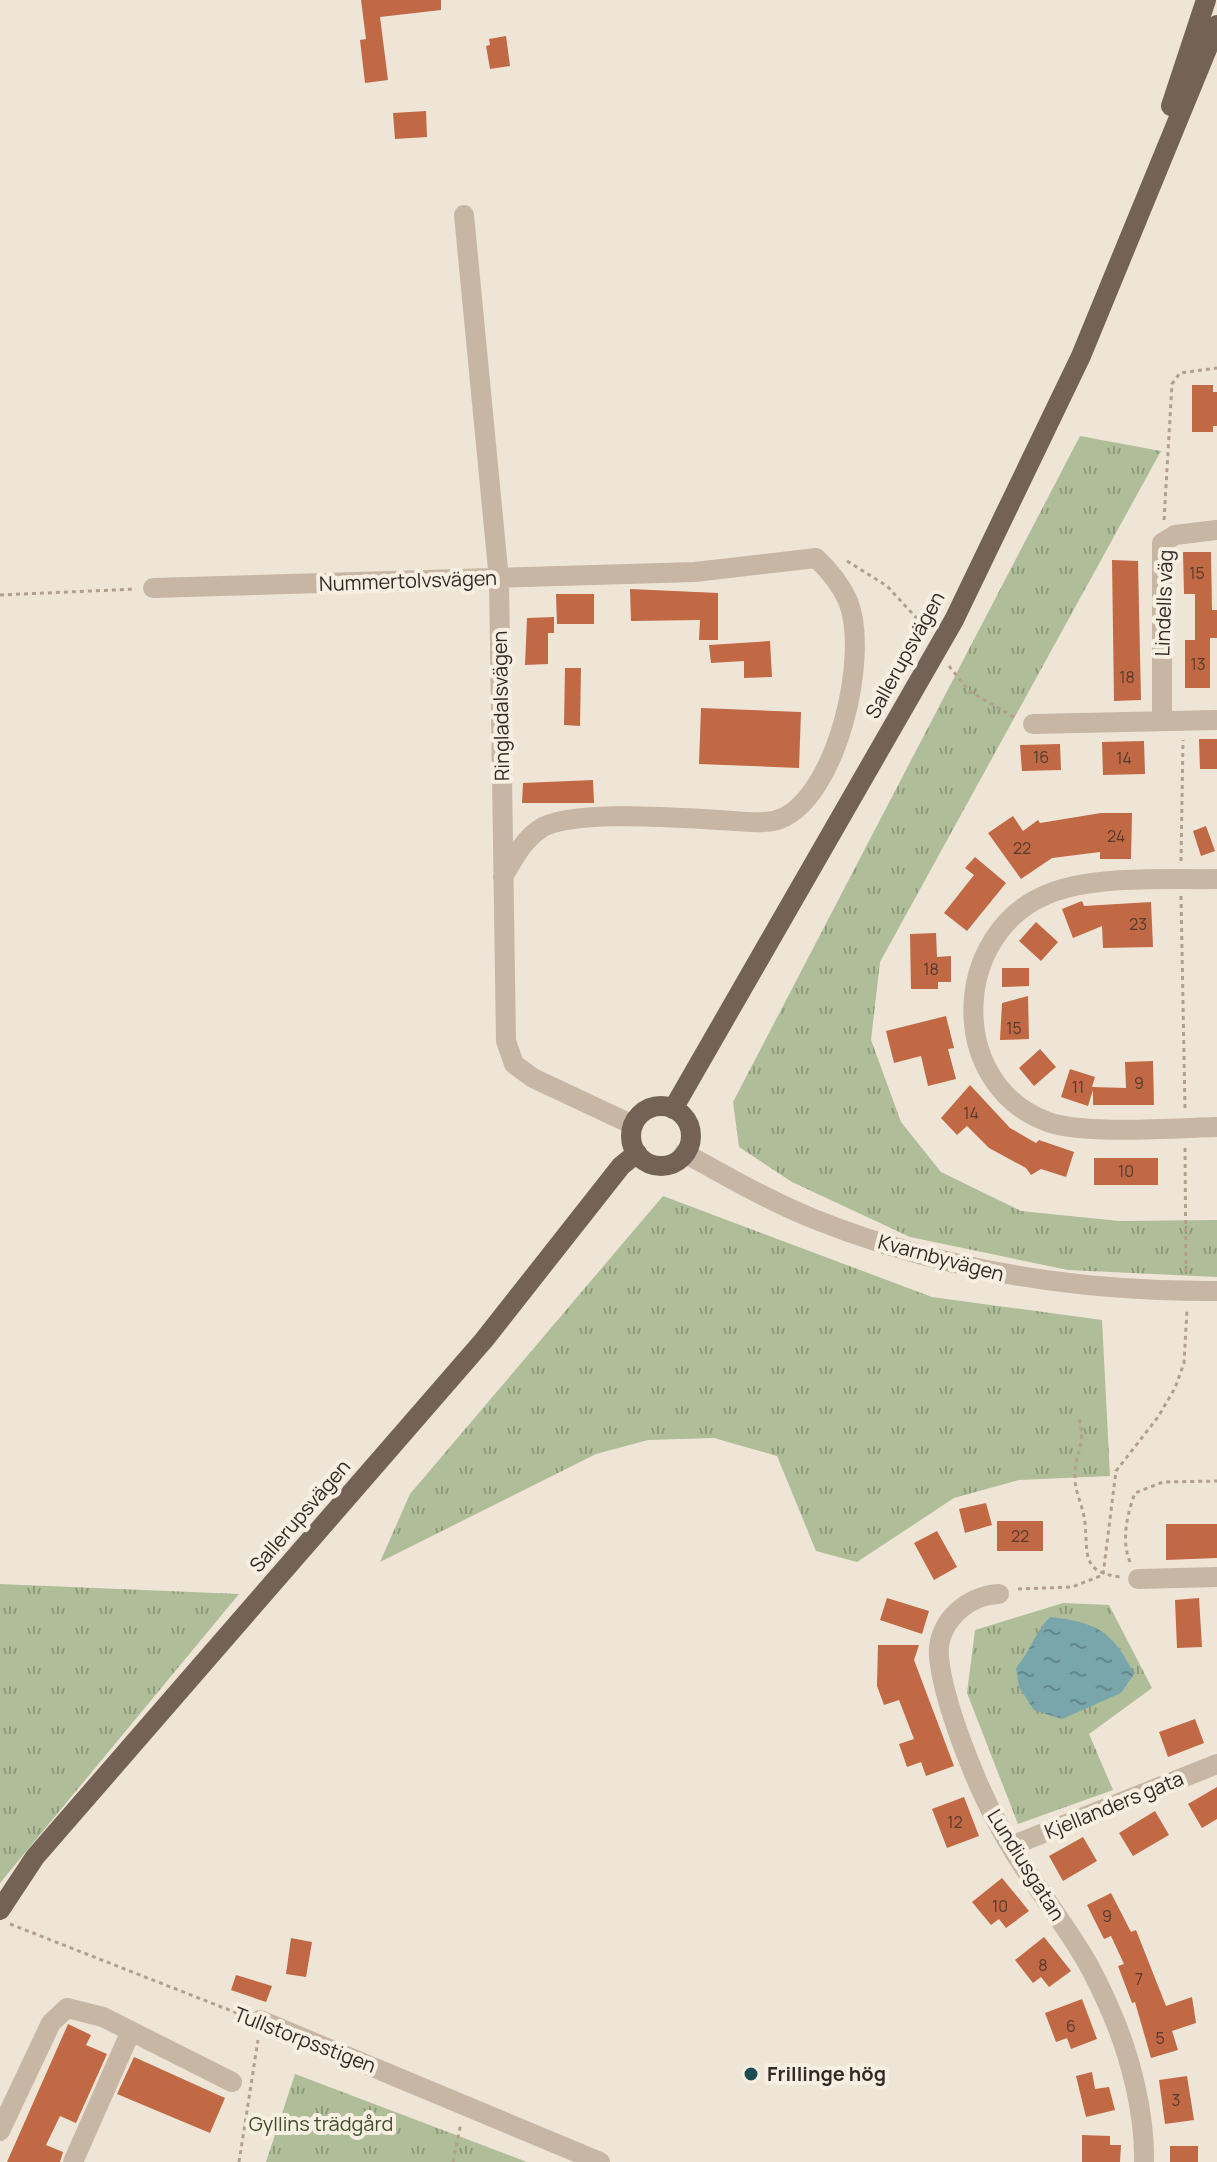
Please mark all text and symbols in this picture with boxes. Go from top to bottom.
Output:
street label: Lindells väg [1148,549,1179,657]
house number: 15 [1189,562,1205,584]
street label: Nummertolvsvägen [319,564,497,597]
street label: Sallerupsvägen [859,586,951,723]
street label: Ringladalsvägen [486,631,515,781]
house number: 13 [1190,653,1206,675]
house number: 18 [1119,666,1135,688]
house number: 16 [1033,746,1049,768]
house number: 14 [1116,747,1132,769]
house number: 24 [1107,825,1125,847]
house number: 22 [1013,837,1031,859]
house number: 23 [1129,913,1147,935]
house number: 18 [923,958,939,980]
house number: 15 [1006,1017,1022,1039]
house number: 9 [1134,1072,1144,1094]
house number: 11 [1072,1076,1084,1098]
house number: 14 [963,1102,979,1124]
house number: 10 [1118,1160,1134,1182]
street label: Kvarnbyvägen [875,1228,1007,1287]
street label: Sallerupsvägen [243,1454,356,1578]
house number: 22 [1011,1525,1029,1547]
street label: Kjellanders gata [1040,1764,1187,1845]
street label: Lundiusgatan [981,1804,1071,1926]
house number: 12 [947,1811,963,1833]
house number: 10 [992,1895,1008,1917]
house number: 9 [1102,1905,1112,1927]
house number: 8 [1038,1954,1048,1976]
house number: 7 [1135,1968,1143,1990]
street label: Tullstorpsstigen [230,2000,380,2079]
house number: 6 [1066,2015,1076,2037]
house number: 5 [1155,2027,1165,2049]
place label: Frillinge hög [767,2060,886,2087]
marker: Frillinge hög [742,2065,760,2083]
house number: 3 [1172,2089,1180,2111]
park label: Gyllins trädgård [249,2110,393,2137]

